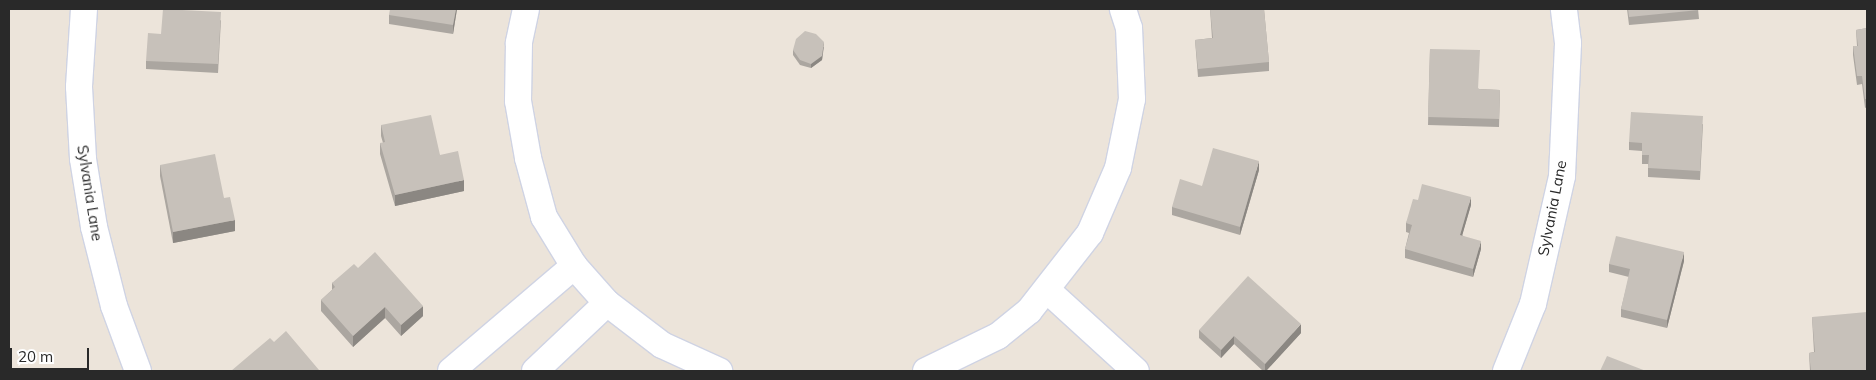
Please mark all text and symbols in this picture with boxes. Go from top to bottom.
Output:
street label: Sylvania Lane [74,144,106,242]
street label: Sylvania Lane [1534,159,1570,257]
scale bar [12,338,91,370]
text: 20 m [18,347,53,366]

